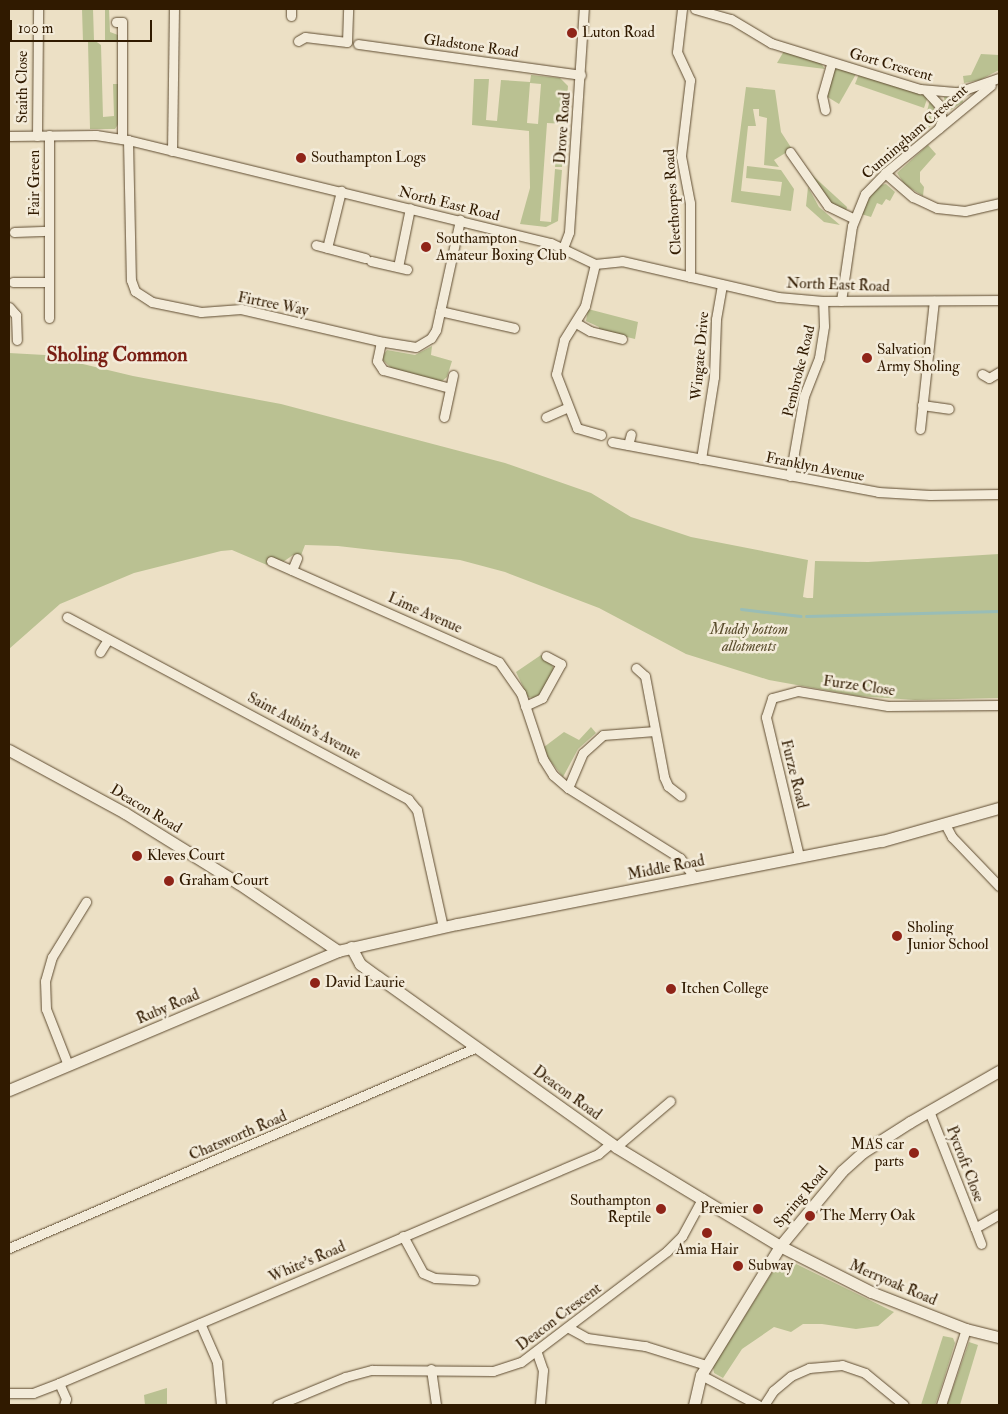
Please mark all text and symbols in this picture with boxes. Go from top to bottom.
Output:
scale bar [12,10,155,42]
text: 100 m [18,19,53,38]
place label: Luton Road [582,24,655,42]
marker: Luton Road [566,27,578,39]
street label: Gladstone Road [422,30,520,62]
street label: Gort Crescent [847,44,935,86]
street label: Staith Close [14,51,32,123]
street label: Cunningham Crescent [858,81,972,183]
street label: Drove Road [552,91,574,165]
street label: Cleethorpes Road [660,148,686,256]
place label: Southampton Logs [311,149,426,167]
street label: Fair Green [26,150,44,216]
marker: Southampton Logs [295,152,307,164]
street label: North East Road [397,183,501,225]
place label: Southampton Amateur Boxing Club [436,229,567,264]
marker: Southampton Amateur Boxing Club [420,241,432,253]
street label: North East Road [786,274,890,296]
street label: Firtree Way [236,288,310,320]
street label: Wingate Drive [687,311,713,401]
street label: Pembroke Road [779,323,819,419]
place label: Salvation Army Sholing [877,340,960,375]
district label: Sholing Common [46,342,188,366]
marker: Salvation Army Sholing [861,352,873,364]
street label: Franklyn Avenue [764,449,866,485]
street label: Lime Avenue [385,589,465,637]
park label: Muddy bottom allotments [710,620,788,655]
street label: Furze Close [822,672,896,700]
street label: Saint Aubin's Avenue [244,689,364,763]
street label: Furze Road [777,738,811,810]
street label: Deacon Road [107,781,185,837]
place label: Kleves Court [147,847,225,865]
marker: Kleves Court [131,850,143,862]
street label: Middle Road [626,852,706,884]
place label: Graham Court [179,872,269,890]
marker: Graham Court [163,875,175,887]
place label: Sholing Junior School [907,918,989,953]
marker: Sholing Junior School [891,930,903,942]
place label: David Laurie [325,974,405,992]
marker: David Laurie [309,977,321,989]
place label: Itchen College [681,980,768,998]
marker: Itchen College [665,983,677,995]
street label: Ruby Road [134,986,202,1028]
street label: Deacon Road [529,1062,605,1124]
street label: Chatsworth Road [187,1107,289,1165]
street label: Pycroft Close [942,1123,988,1205]
place label: MAS car parts [851,1135,904,1170]
marker: MAS car parts [908,1147,920,1159]
street label: Spring Road [770,1162,832,1232]
place label: Southampton Reptile [570,1191,651,1226]
place label: Premier [700,1200,748,1218]
marker: Southampton Reptile [655,1203,667,1215]
marker: Premier [752,1203,764,1215]
place label: The Merry Oak [820,1207,915,1225]
marker: The Merry Oak [804,1210,816,1222]
marker: Amia Hair [701,1227,713,1239]
street label: White's Road [266,1238,348,1286]
place label: Amia Hair [676,1241,738,1259]
street label: Merryoak Road [847,1256,939,1310]
place label: Subway [748,1257,793,1275]
marker: Subway [732,1260,744,1272]
street label: Deacon Crescent [513,1279,605,1355]

